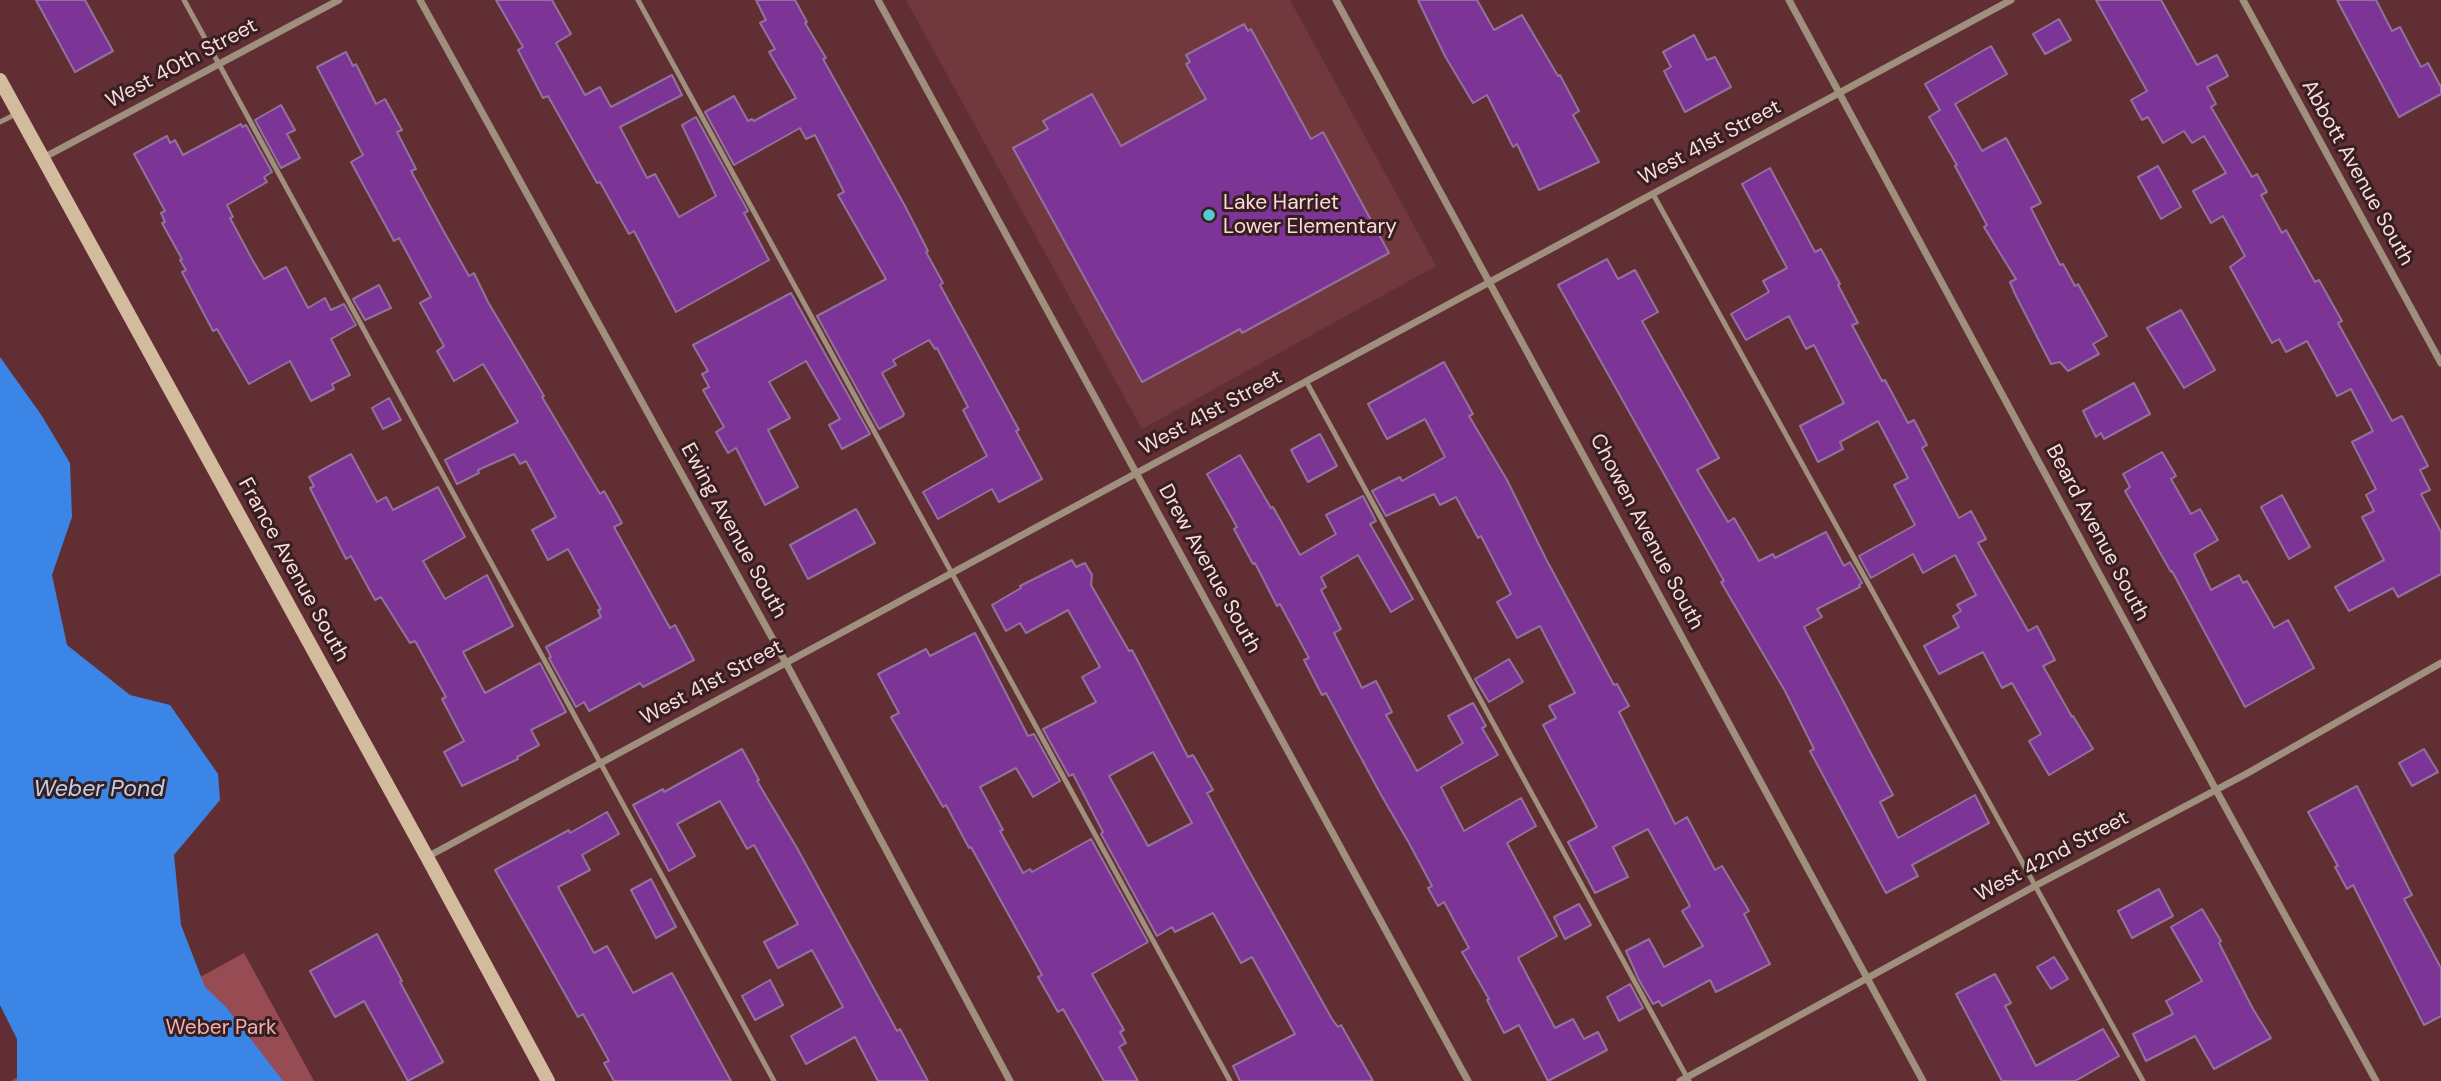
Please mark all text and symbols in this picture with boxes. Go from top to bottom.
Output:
street label: West 40th Street [102,14,262,114]
street label: Abbott Avenue South [2296,76,2418,270]
street label: West 41st Street [1634,95,1786,191]
place label: Lake Harriet Lower Elementary [1223,190,1397,240]
marker: Lake Harriet Lower Elementary [1201,207,1217,223]
street label: West 41st Street [1135,365,1287,461]
street label: Chowen Avenue South [1584,430,1708,634]
street label: Ewing Avenue South [674,439,792,623]
street label: Beard Avenue South [2040,441,2154,625]
street label: France Avenue South [232,474,354,666]
street label: Drew Avenue South [1152,480,1266,658]
street label: West 41st Street [636,635,788,731]
water label: Weber Pond [34,776,164,804]
street label: West 42nd Street [1971,806,2133,908]
park label: Weber Park [165,1015,277,1041]

